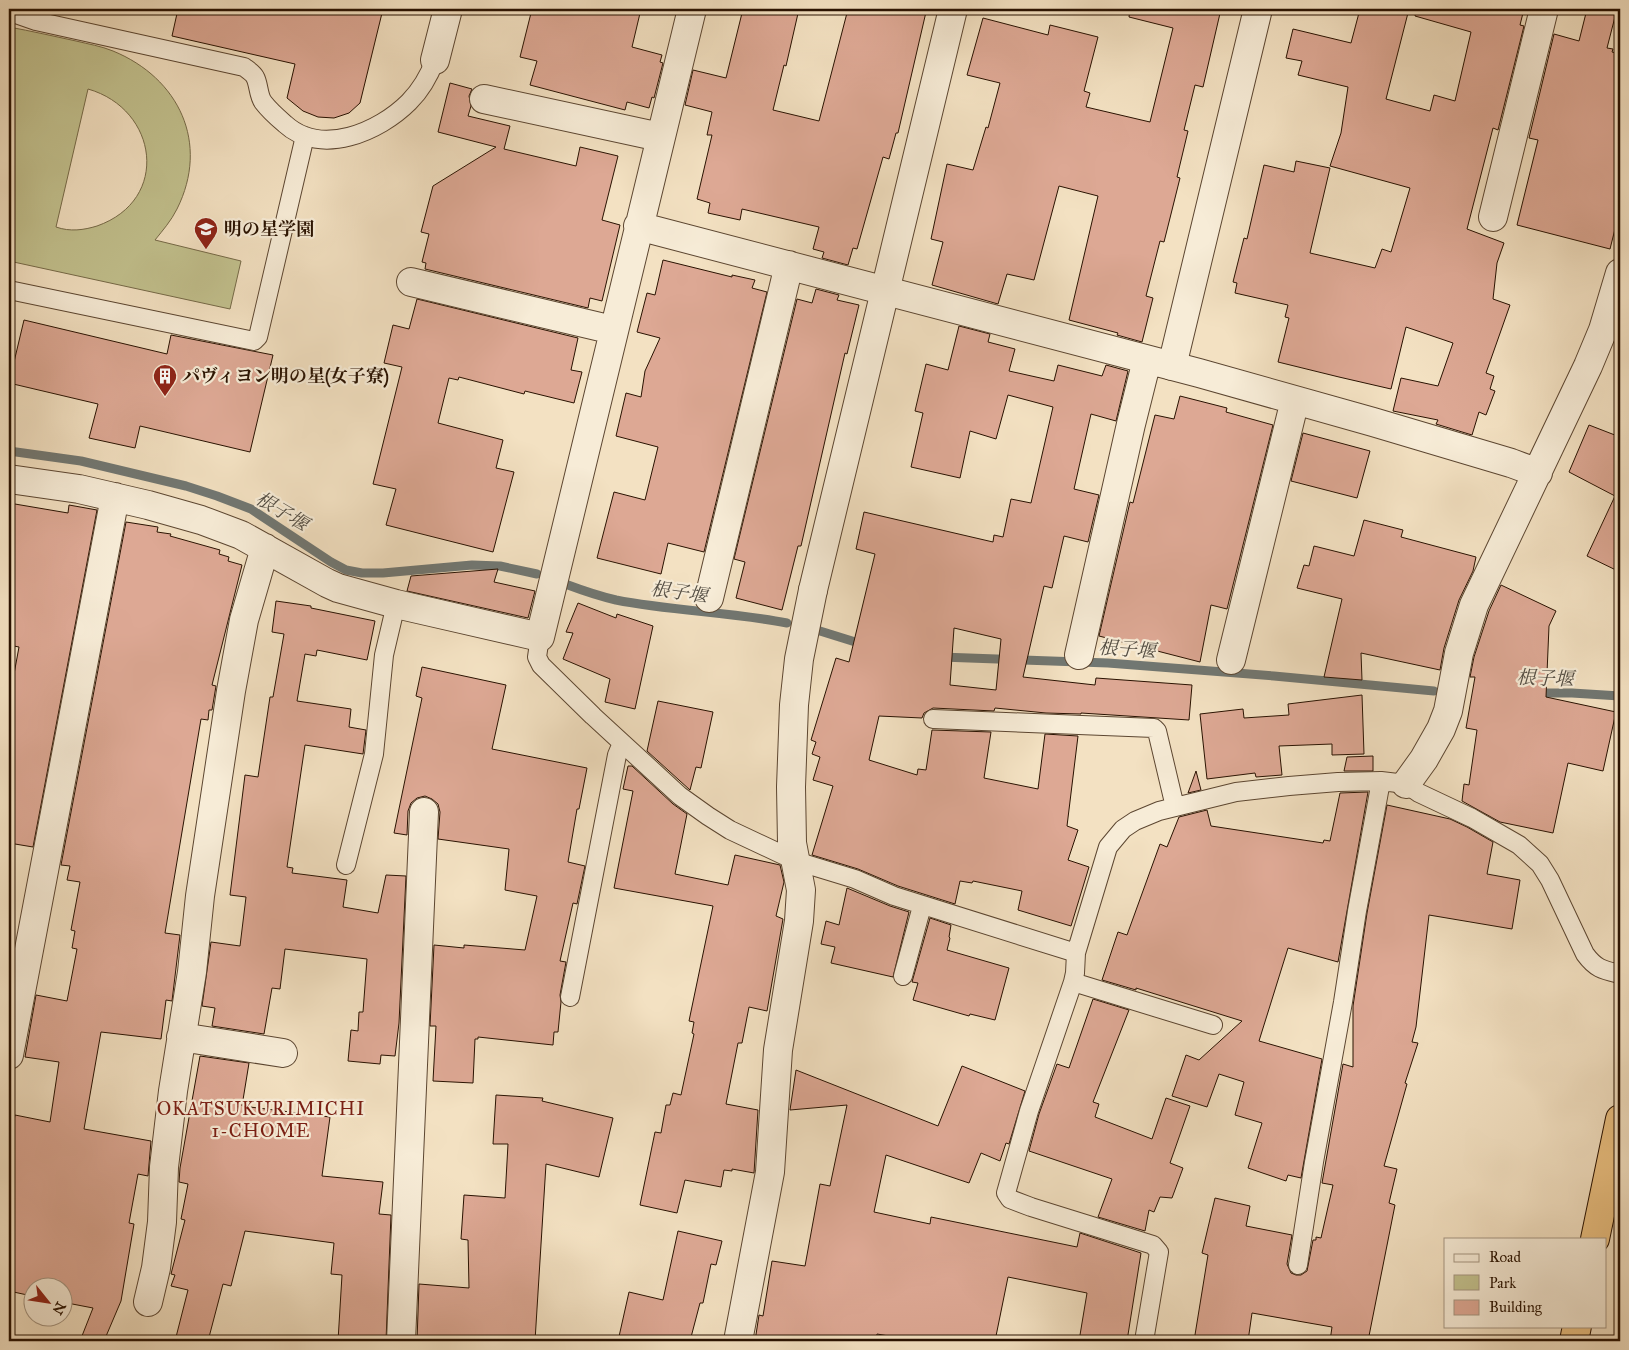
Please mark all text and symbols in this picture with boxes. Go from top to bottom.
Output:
school or university icon: 明の星学園 [193,216,219,250]
place label: 明の星学園 [224,218,314,240]
building icon: パヴィヨン明の星(女子寮) [152,363,178,397]
place label: パヴィヨン明の星(女子寮) [182,365,389,388]
water label: 根子堰 [252,486,315,537]
water label: 根子堰 [649,577,712,608]
water label: 根子堰 [1098,636,1159,663]
water label: 根子堰 [1516,666,1577,691]
district label: OKATSUKURIMICHI 1-CHOME [157,1097,365,1142]
legend [1444,1238,1606,1328]
text: Road [1489,1248,1521,1266]
text: Park [1489,1274,1516,1292]
north arrow [22,1278,72,1328]
text: Building [1489,1298,1543,1316]
text: N [48,1299,69,1318]

